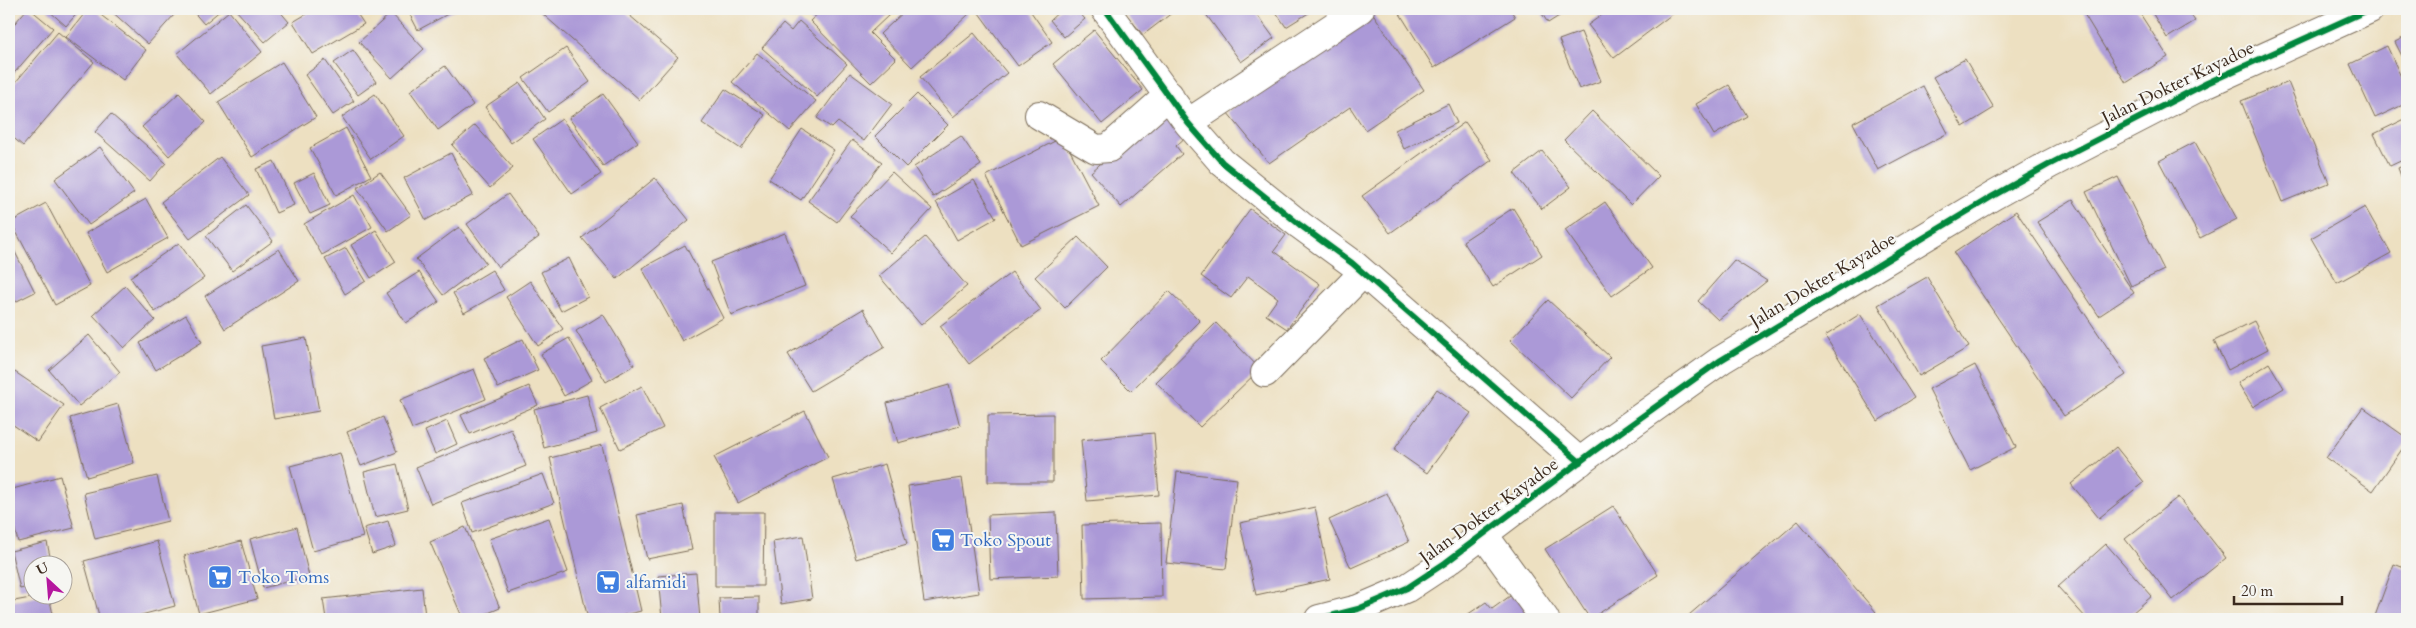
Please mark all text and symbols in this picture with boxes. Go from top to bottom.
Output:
street label: Jalan Dokter Kayadoe [2095,35,2258,132]
street label: Jalan Dokter Kayadoe [1743,226,1901,335]
street label: Jalan Dokter Kayadoe [1412,452,1564,572]
supermarket icon: Toko Spout [930,527,956,553]
place label: Toko Spout [960,528,1051,553]
north arrow [22,556,72,606]
text: U [33,557,52,580]
supermarket icon: Toko Toms [207,564,233,590]
place label: Toko Toms [238,565,329,590]
supermarket icon: alfamidi [595,569,621,595]
place label: alfamidi [626,570,687,595]
scale bar [2234,573,2341,605]
text: 20 m [2241,581,2273,601]

